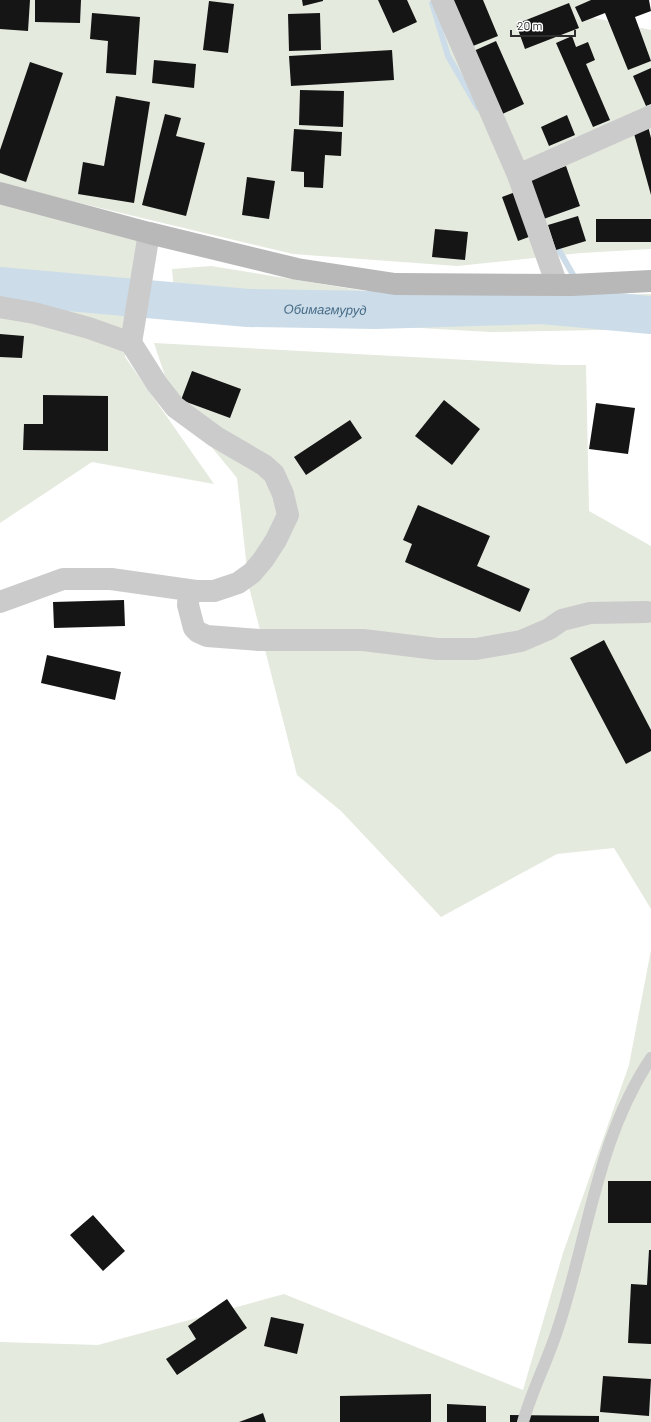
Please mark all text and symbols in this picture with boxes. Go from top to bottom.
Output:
scale bar [511,12,575,38]
text: 20 m [517,18,543,32]
water label: Обимагмуруд [283,301,367,318]

